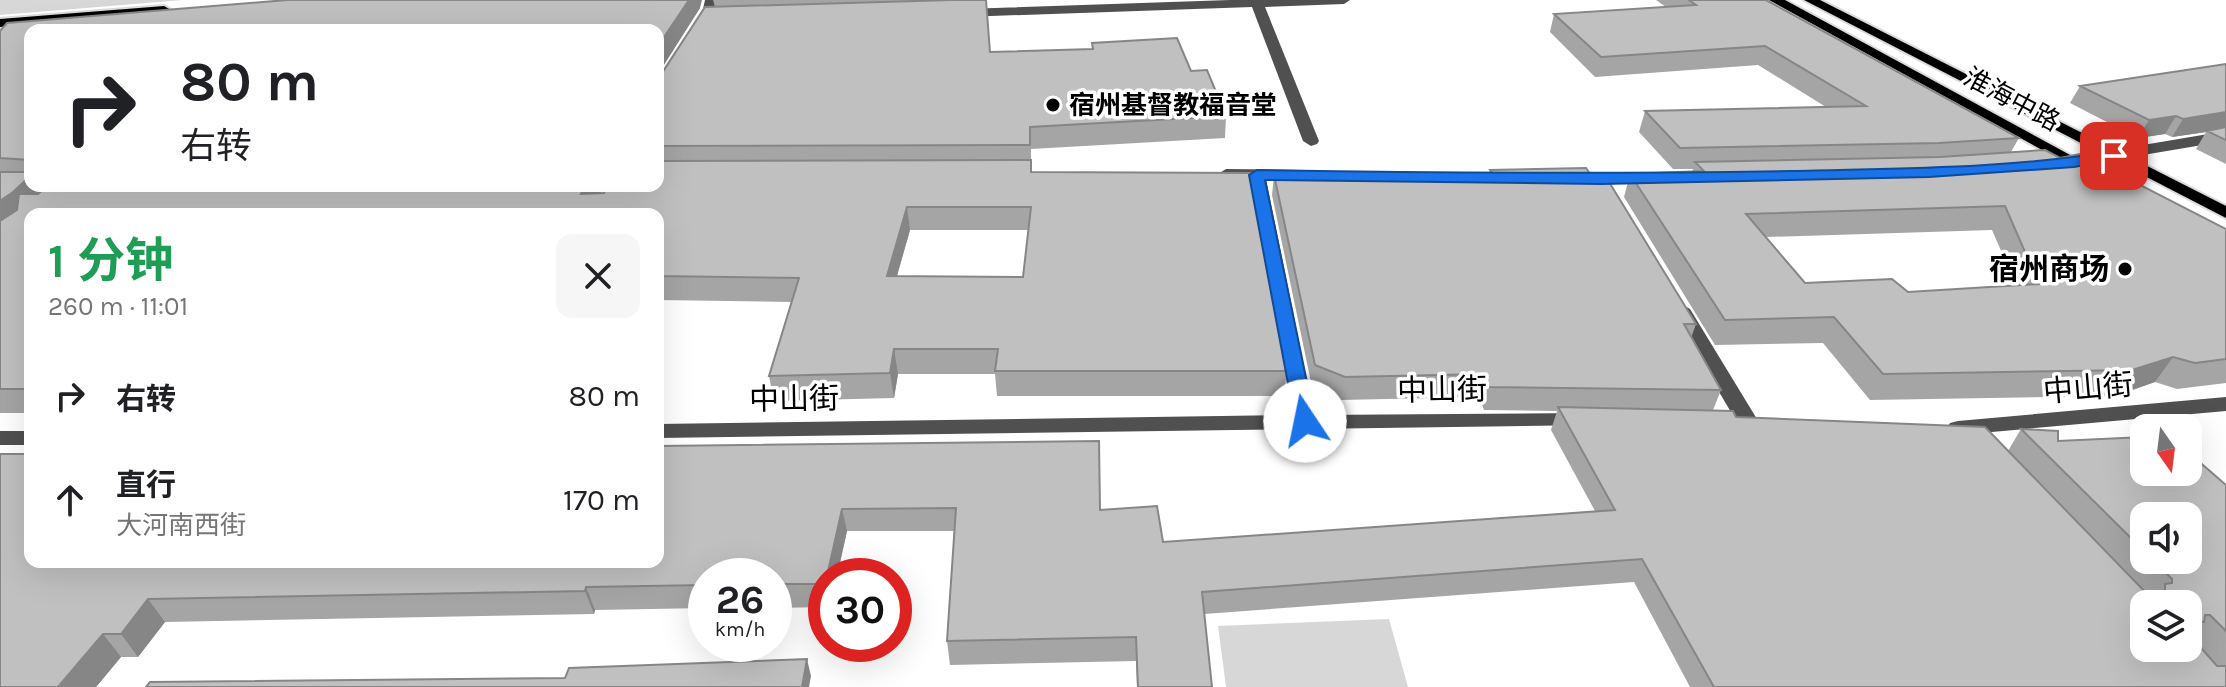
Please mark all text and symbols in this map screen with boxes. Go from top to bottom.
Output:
text: 80 m [180,49,319,114]
icon: right [48,56,152,160]
street label: 淮海中路 [1959,61,2065,138]
place label: 宿州基督教福音堂 [1069,90,1277,121]
marker: 宿州基督教福音堂 [1044,96,1062,114]
pin [2080,122,2148,190]
text: 右转 [180,125,252,167]
icon: arrive [2092,134,2136,178]
text: 1 分钟 [48,233,173,289]
button: close [556,234,640,318]
place label: 宿州商场 [1989,251,2109,287]
marker: 宿州商场 [2116,260,2134,278]
text: 260 m · 11:01 [48,291,188,322]
street label: 中山街 [2042,366,2134,410]
street label: 中山街 [1397,371,1487,409]
icon: right [48,374,92,418]
text: 80 m [569,378,640,414]
position arrow [1263,379,1347,463]
street label: 中山街 [749,380,839,418]
text: 右转 [116,381,176,417]
north arrow [2130,414,2202,486]
map controls [2130,414,2202,662]
text: 直行 [116,467,176,503]
icon: ahead [48,478,92,522]
text: 170 m [563,482,640,518]
button: sound [2130,502,2202,574]
text: 大河南西街 [116,510,246,541]
speed limit sign: 30 [808,558,912,662]
text: 26 [716,576,764,623]
button: layers [2130,590,2202,662]
text: km/h [715,618,765,641]

